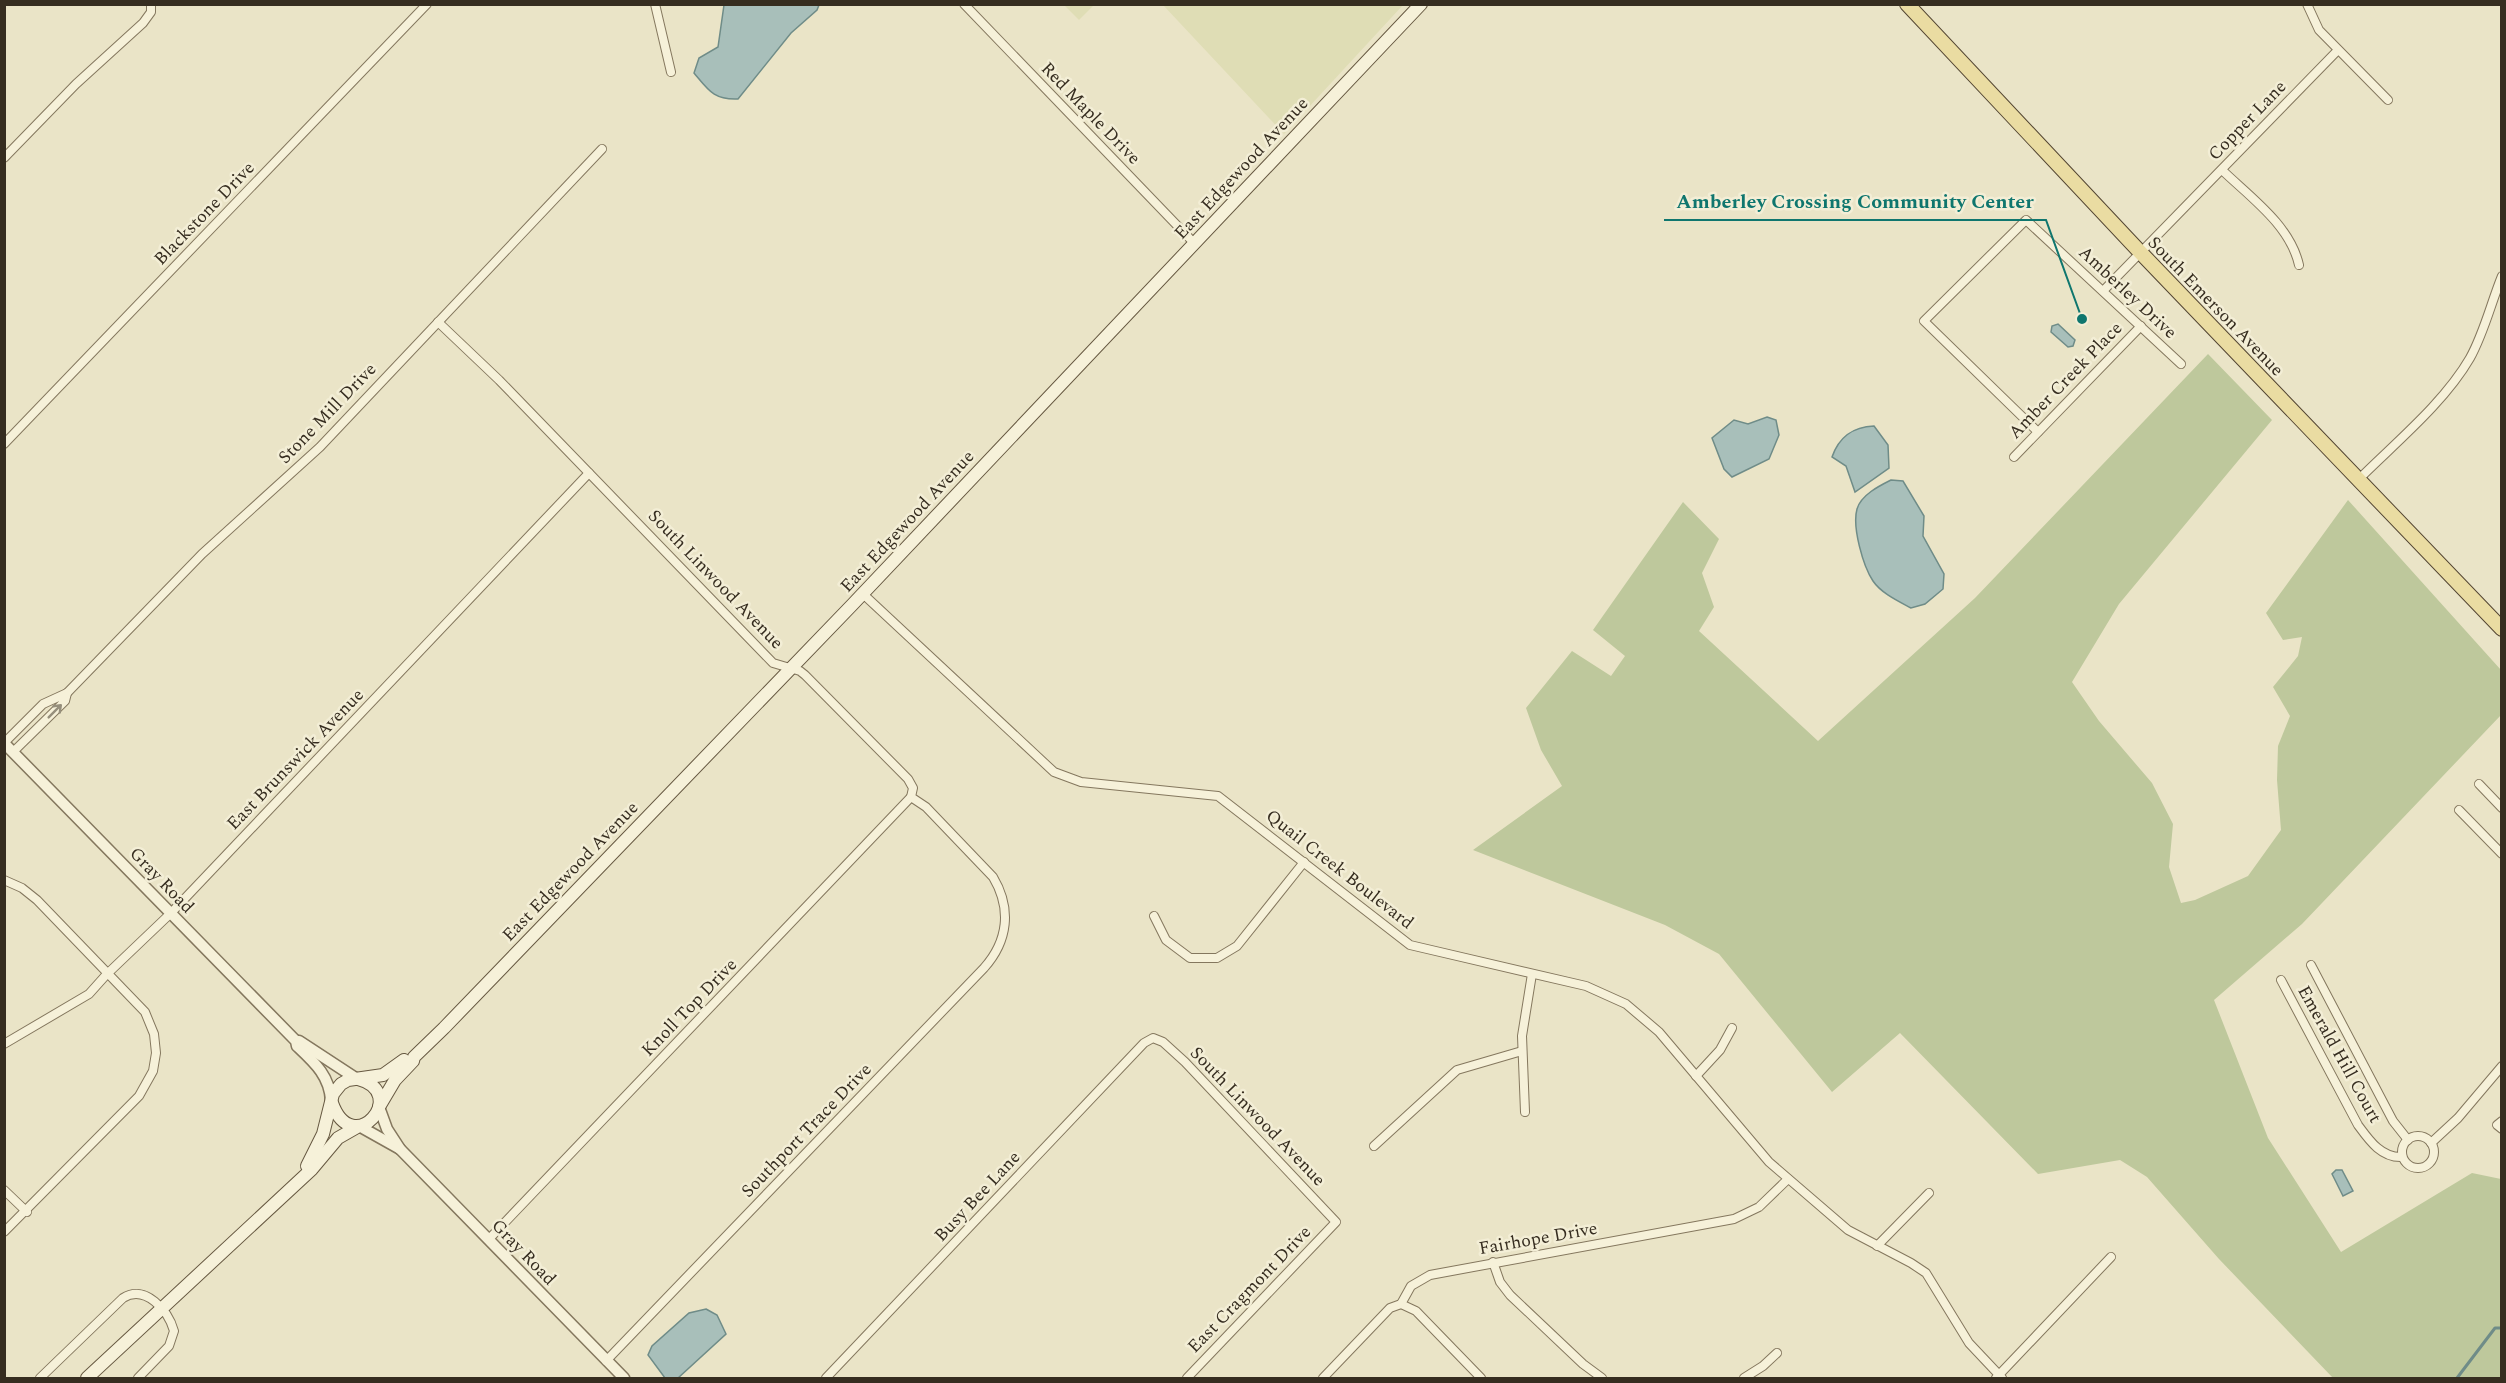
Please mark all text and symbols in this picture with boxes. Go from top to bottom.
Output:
street label: Red Maple Drive [1034,56,1147,171]
street label: Copper Lane [2202,74,2293,167]
street label: East Edgewood Avenue [1168,91,1315,246]
street label: Blackstone Drive [148,155,261,271]
callout: Amberley Crossing Community Center [1664,182,2046,220]
text: Amberley Crossing Community Center [1676,187,2034,217]
street label: South Emerson Avenue [2141,230,2290,383]
street label: Amberley Drive [2072,240,2183,345]
street label: Amber Creek Place [2002,315,2129,445]
street label: Stone Mill Drive [272,357,383,470]
street label: East Edgewood Avenue [834,444,981,599]
street label: South Linwood Avenue [641,503,790,655]
street label: East Brunswick Avenue [220,682,370,836]
one-way arrow [47,704,62,718]
street label: East Edgewood Avenue [496,795,645,948]
street label: Quail Creek Boulevard [1260,803,1420,936]
street label: Gray Road [123,841,200,920]
street label: Knoll Top Drive [635,952,744,1063]
street label: Emerald Hill Court [2291,981,2389,1128]
street label: South Linwood Avenue [1183,1040,1332,1192]
street label: Southport Trace Drive [735,1057,878,1204]
street label: Busy Bee Lane [928,1145,1027,1248]
street label: Gray Road [485,1213,562,1292]
street label: Fairhope Drive [1477,1215,1600,1262]
street label: East Cragmont Drive [1181,1219,1318,1359]

